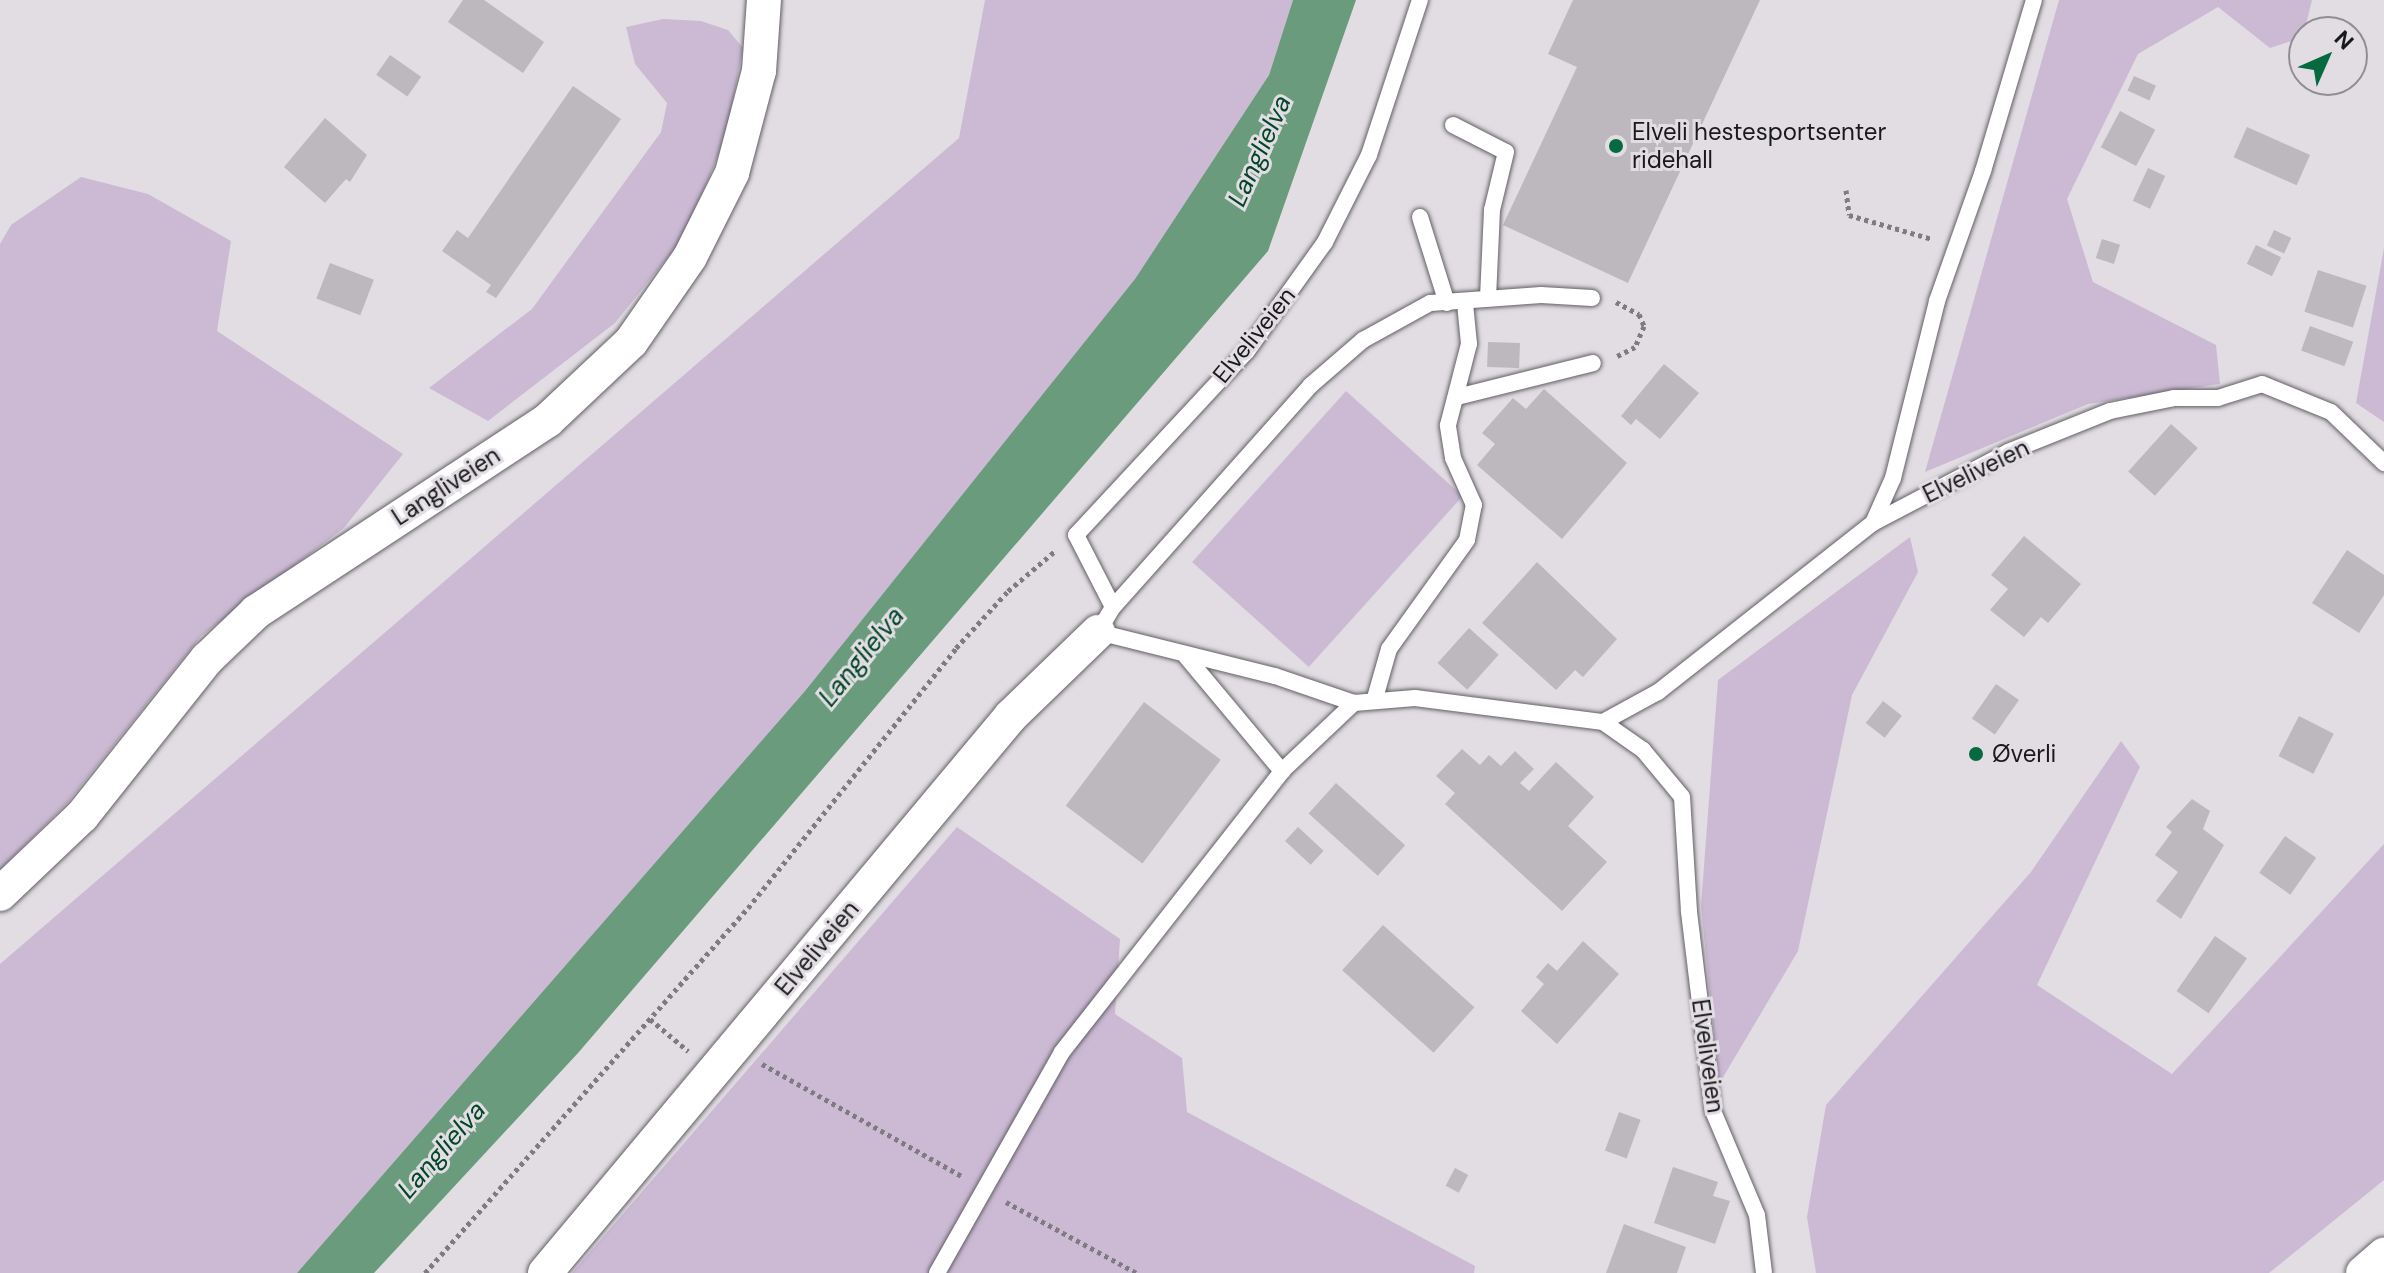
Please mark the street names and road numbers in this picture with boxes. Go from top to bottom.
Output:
street label: Elveliveien [1207,281,1301,389]
street label: Elveliveien [1918,433,2034,509]
street label: Langliveien [387,440,505,532]
street label: Elveliveien [769,895,865,1001]
street label: Elveliveien [1686,997,1730,1115]

